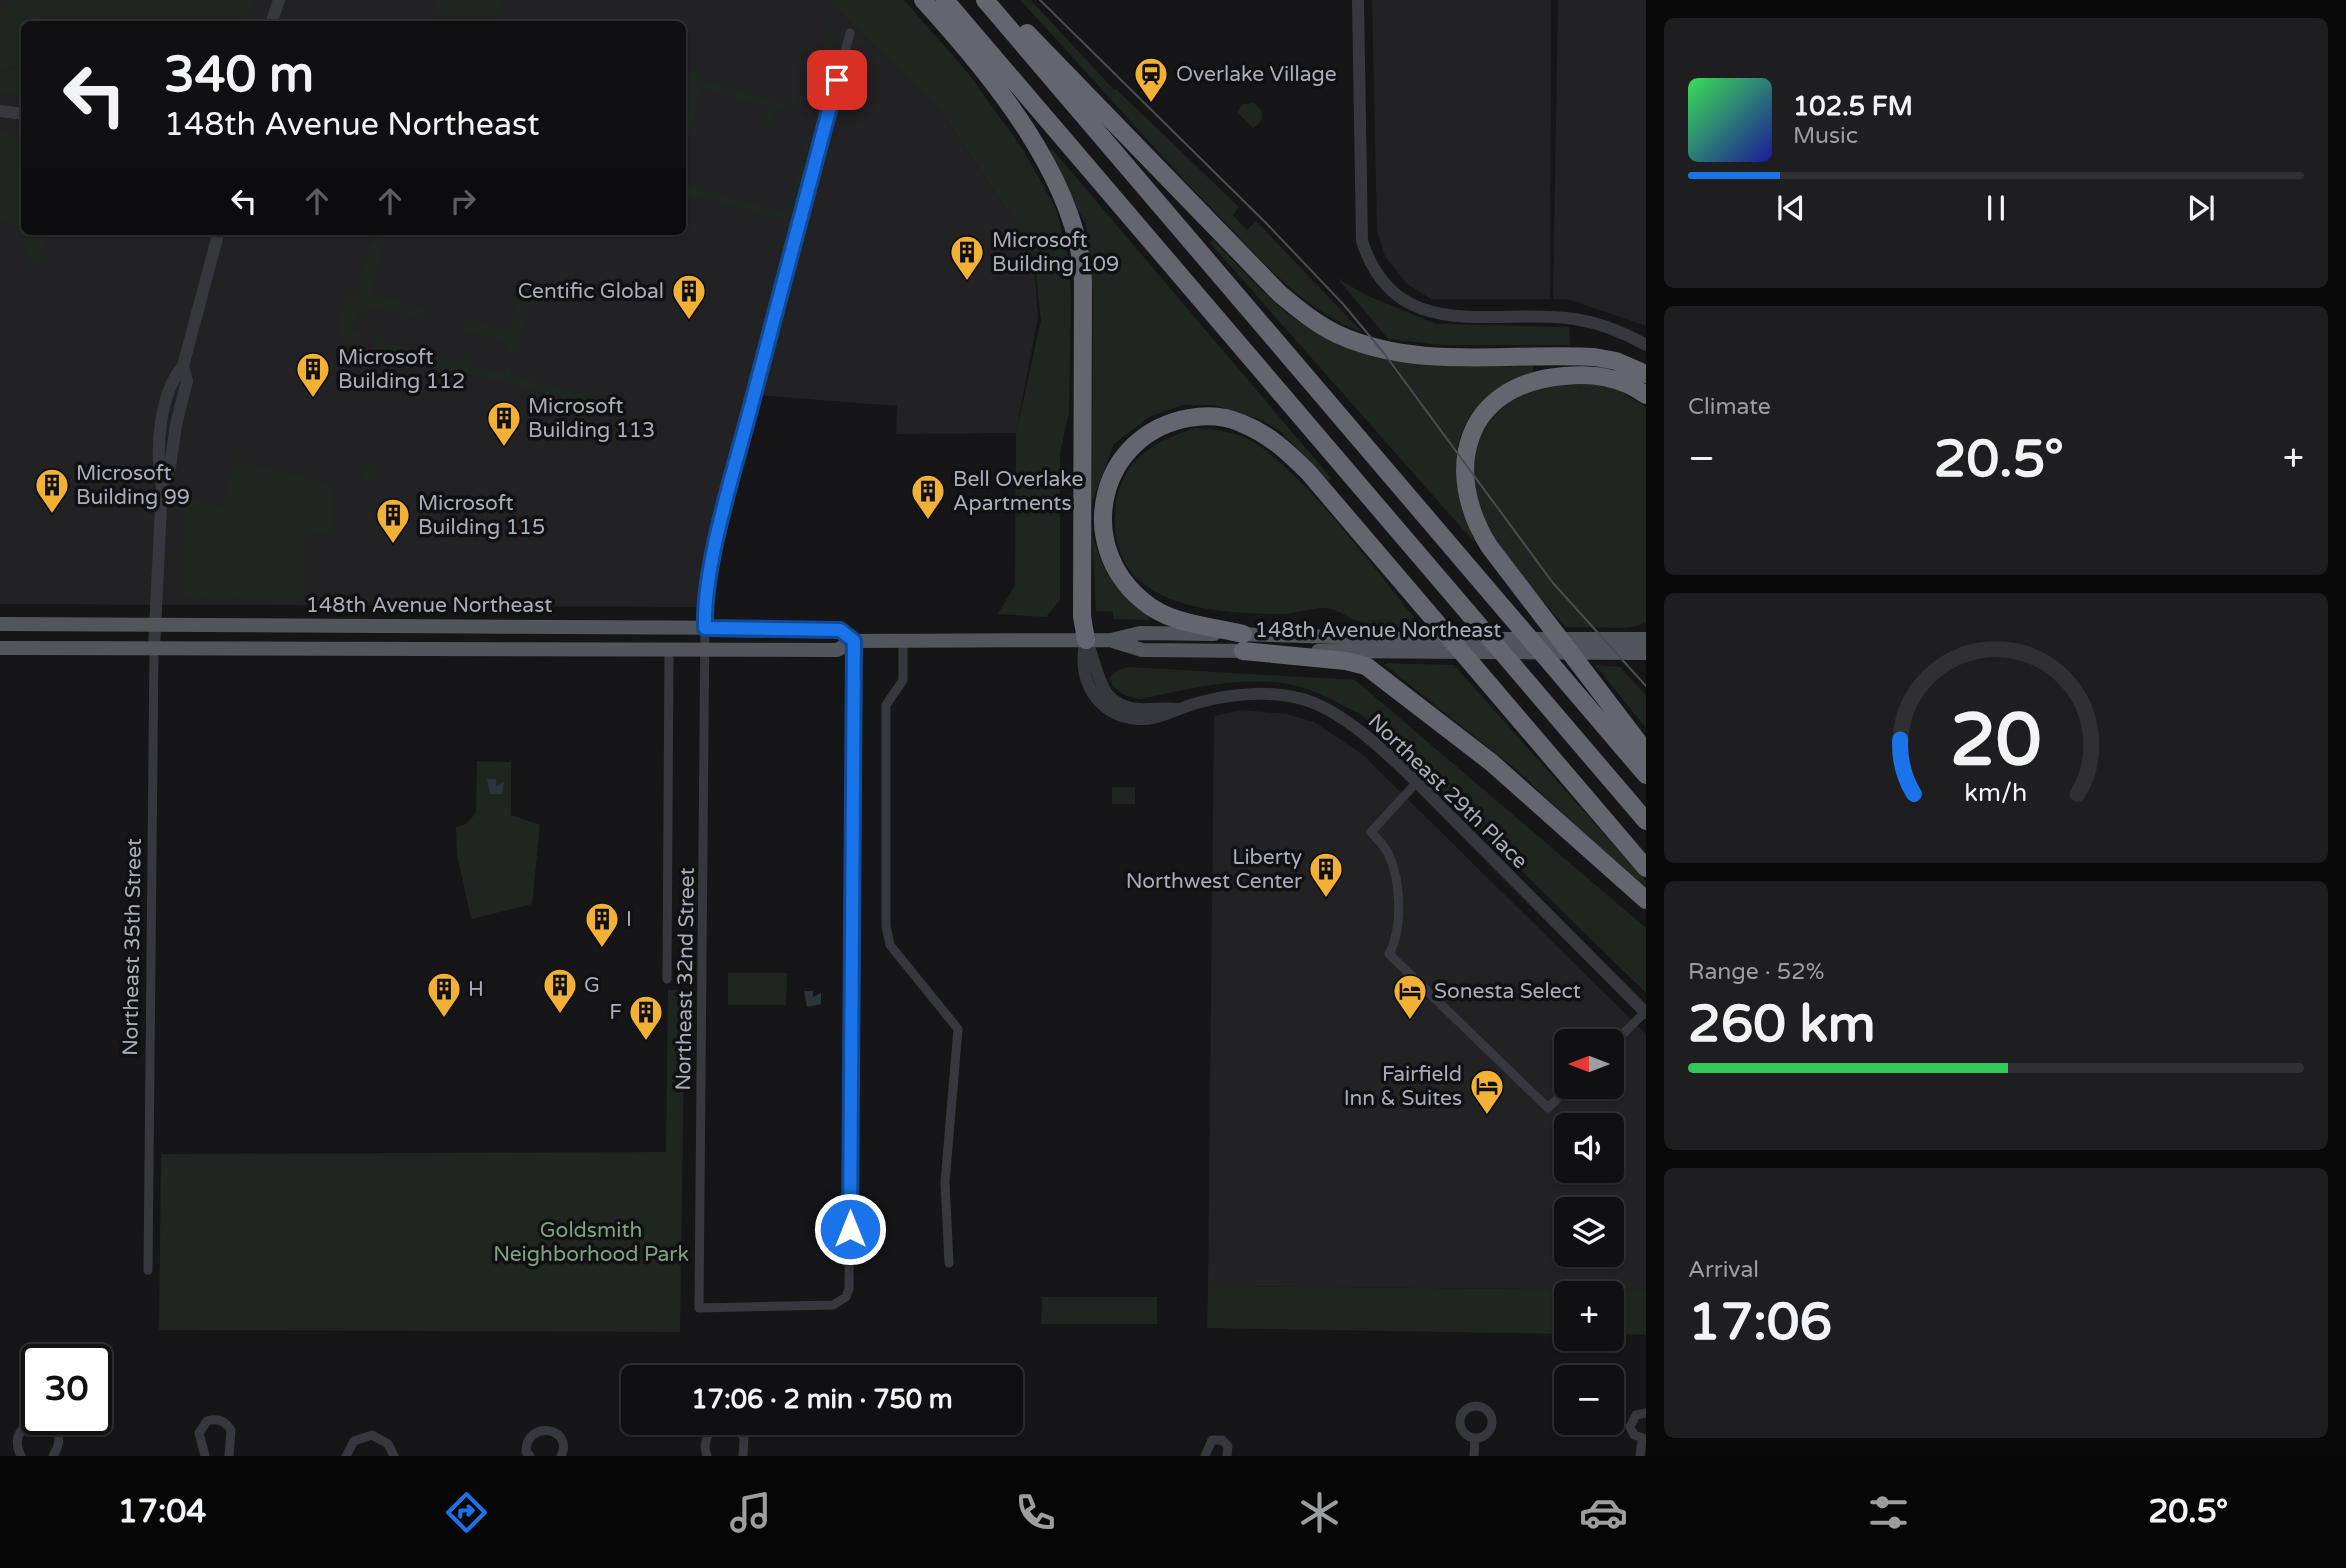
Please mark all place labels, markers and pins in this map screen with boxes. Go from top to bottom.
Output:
pin [807,50,867,110]
station icon: Overlake Village [1132,55,1170,104]
place label: Overlake Village [1176,62,1337,87]
place label: Microsoft Building 109 [992,228,1119,277]
building icon: Microsoft Building 109 [948,233,986,282]
building icon: Centific Global [670,272,708,321]
place label: Centific Global [518,279,664,304]
place label: Microsoft Building 112 [338,345,465,394]
building icon: Microsoft Building 112 [294,350,332,399]
place label: Microsoft Building 113 [528,394,655,443]
building icon: Microsoft Building 113 [485,399,523,448]
place label: Microsoft Building 99 [76,461,190,510]
building icon: Microsoft Building 99 [33,466,71,515]
place label: Bell Overlake Apartments [953,467,1084,516]
building icon: Bell Overlake Apartments [909,472,947,521]
place label: Microsoft Building 115 [418,491,545,540]
building icon: Microsoft Building 115 [374,496,412,545]
place label: Liberty Northwest Center [1126,845,1302,894]
building icon: Liberty Northwest Center [1307,850,1345,899]
building icon: I [583,900,621,949]
place label: I [626,907,632,932]
building icon: G [541,966,579,1015]
building icon: H [425,970,463,1019]
hotel icon: Sonesta Select [1391,972,1429,1021]
place label: G [584,973,600,998]
place label: H [468,977,484,1002]
place label: Sonesta Select [1434,979,1581,1004]
building icon: F [627,993,665,1042]
place label: F [609,1000,622,1025]
place label: Fairfield Inn & Suites [1344,1062,1462,1111]
hotel icon: Fairfield Inn & Suites [1468,1067,1506,1116]

